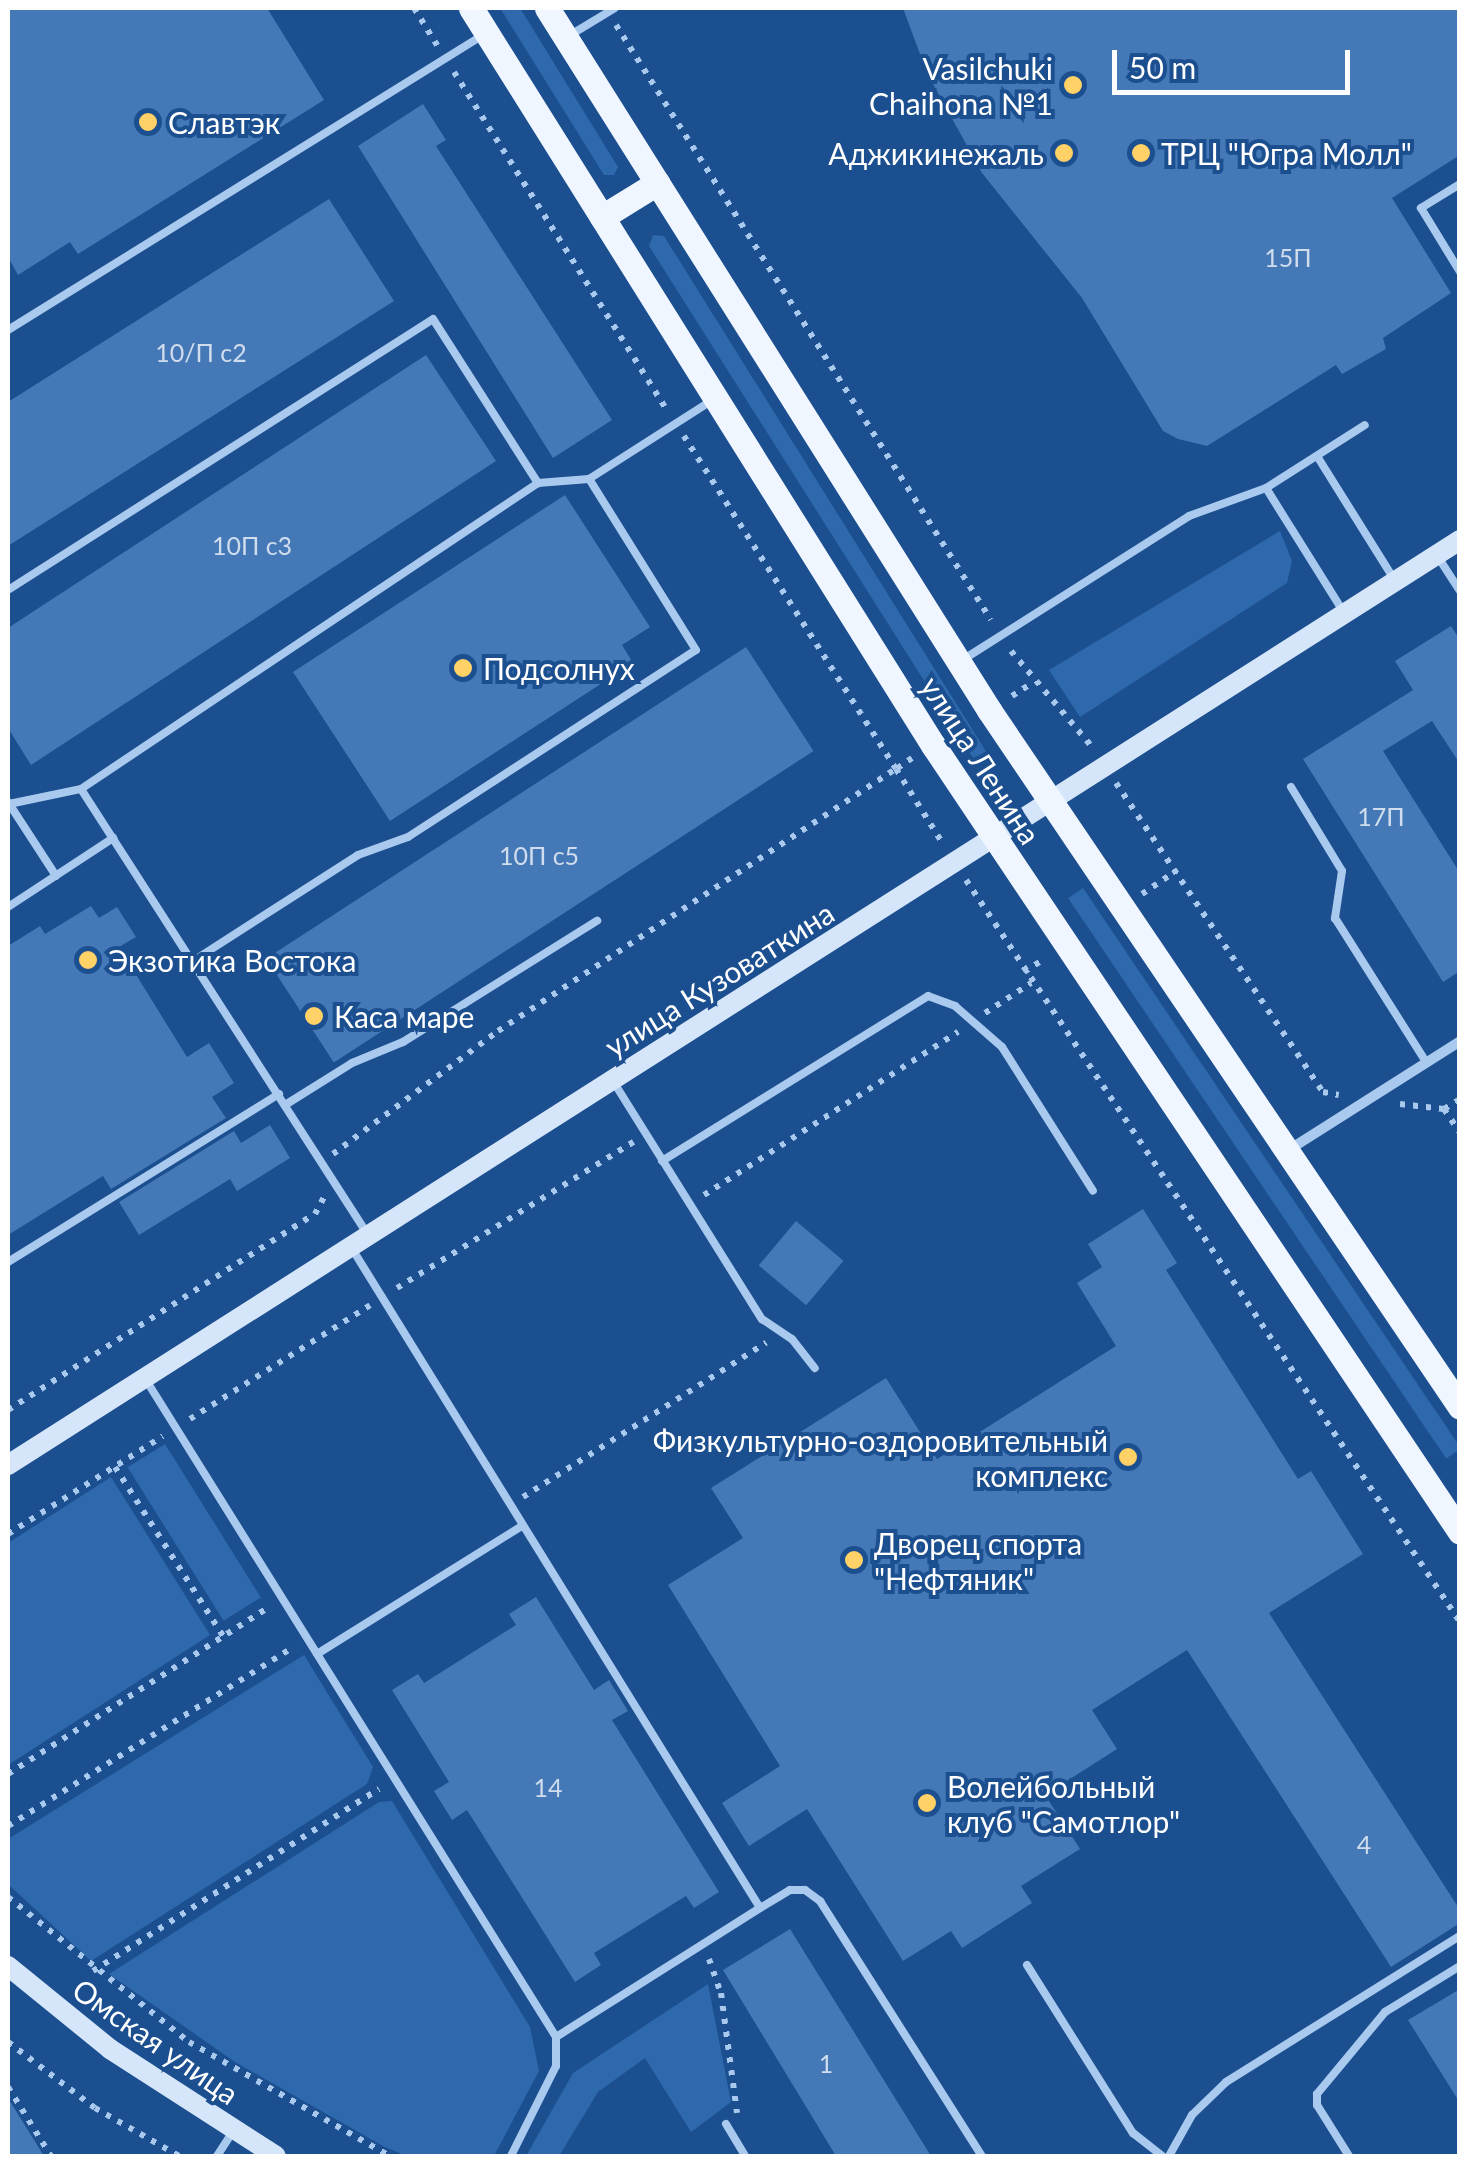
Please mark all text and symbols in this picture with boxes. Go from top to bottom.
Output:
scale bar [1117,30,1354,92]
text: 50 m [1129,49,1196,85]
place label: Vasilchuki Chaihona №1 [869,50,1053,120]
marker: Vasilchuki Chaihona №1 [1062,74,1084,96]
place label: Славтэк [168,104,280,140]
marker: Славтэк [137,111,159,133]
place label: Аджикинежаль [828,135,1044,171]
place label: ТРЦ "Югра Молл" [1161,135,1412,171]
marker: Аджикинежаль [1053,142,1075,164]
marker: ТРЦ "Югра Молл" [1130,142,1152,164]
house number: 15П [1264,242,1312,272]
house number: 10/П с2 [155,337,247,367]
house number: 10П с3 [212,530,292,560]
place label: Подсолнух [483,650,635,686]
marker: Подсолнух [452,657,474,679]
street label: улица Ленина [913,669,1049,851]
house number: 17П [1357,801,1405,831]
house number: 10П с5 [499,840,579,870]
street label: улица Кузоваткина [598,894,840,1064]
place label: Экзотика Востока [108,942,356,978]
marker: Экзотика Востока [77,949,99,971]
place label: Каса маре [334,998,474,1034]
marker: Каса маре [303,1005,325,1027]
place label: Физкультурно-оздоровительный комплекс [653,1422,1108,1492]
marker: Физкультурно-оздоровительный комплекс [1117,1446,1139,1468]
place label: Дворец спорта "Нефтяник" [874,1525,1082,1596]
marker: Дворец спорта "Нефтяник" [843,1549,865,1571]
place label: Волейбольный клуб "Самотлор" [947,1768,1180,1838]
house number: 14 [534,1772,562,1802]
marker: Волейбольный клуб "Самотлор" [916,1792,938,1814]
house number: 4 [1357,1829,1371,1859]
street label: Омская улица [66,1971,246,2111]
house number: 1 [819,2048,833,2078]

